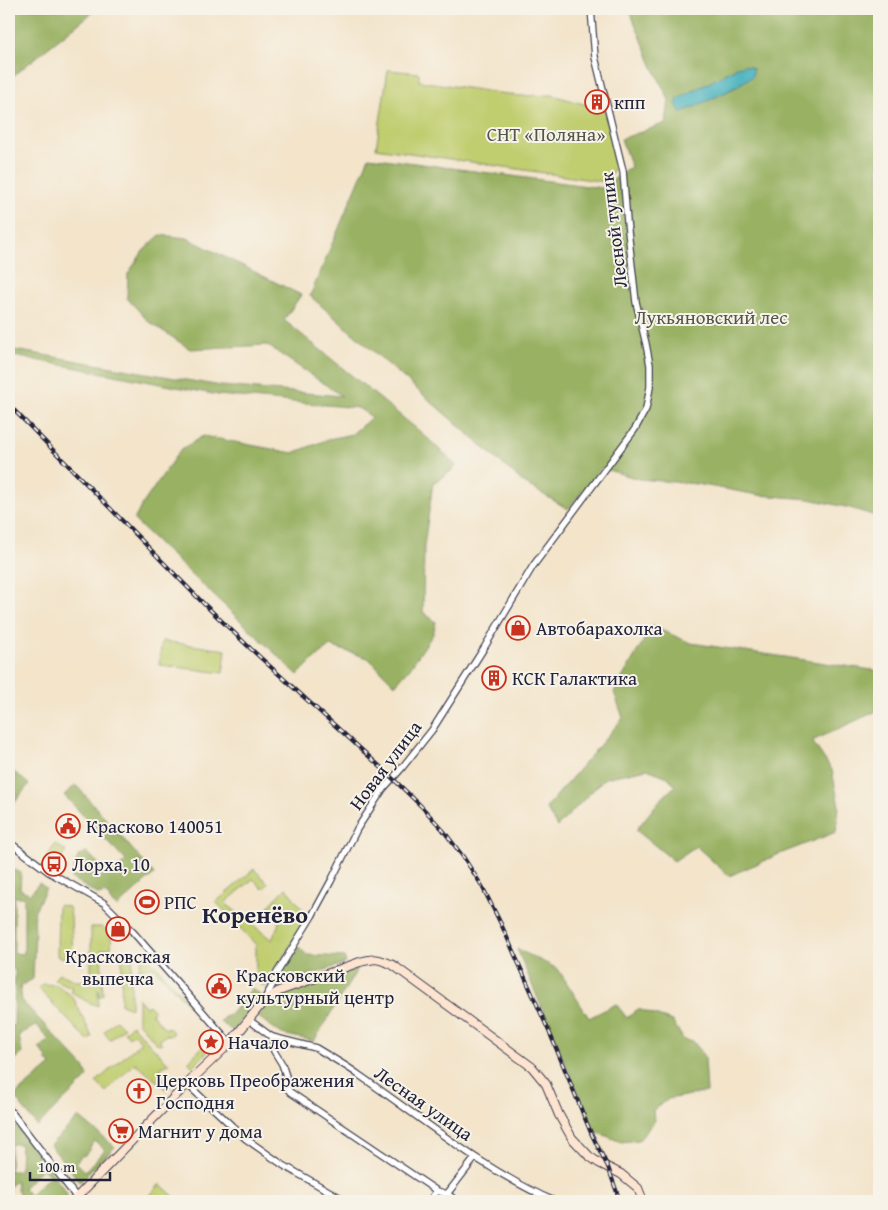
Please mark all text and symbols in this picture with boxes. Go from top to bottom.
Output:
place label: кпп [614,88,646,116]
building icon: кпп [584,89,610,115]
park label: СНТ «Поляна» [487,120,605,148]
street label: Лесной тупик [592,170,634,289]
park label: Лукьяновский лес [634,303,788,331]
place label: Автобарахолка [536,614,663,642]
shop icon: Автобарахолка [505,615,531,641]
place label: КСК Галактика [512,664,637,692]
building icon: КСК Галактика [481,665,507,691]
street label: Новая улица [342,714,428,816]
place label: Красково 140051 [86,812,223,840]
public building icon: Красково 140051 [55,813,81,839]
place label: Лорха, 10 [72,850,150,878]
bus stop icon: Лорха, 10 [41,851,67,877]
place label: РПС [164,888,197,916]
sports icon: РПС [134,889,160,915]
district label: Коренёво [202,897,308,932]
shop icon: Красковская выпечка [105,916,131,942]
place label: Красковская выпечка [65,942,171,992]
place label: Красковский культурный центр [236,961,394,1011]
public building icon: Красковский культурный центр [206,973,232,999]
place label: Начало [228,1028,289,1056]
place icon: Начало [198,1029,224,1055]
street label: Лесная улица [369,1059,479,1147]
place label: Церковь Преображения Господня [156,1066,355,1116]
church icon: Церковь Преображения Господня [126,1078,152,1104]
place label: Магнит у дома [138,1117,262,1145]
supermarket icon: Магнит у дома [108,1118,134,1144]
scale bar [30,1150,110,1182]
text: 100 m [38,1156,76,1177]

